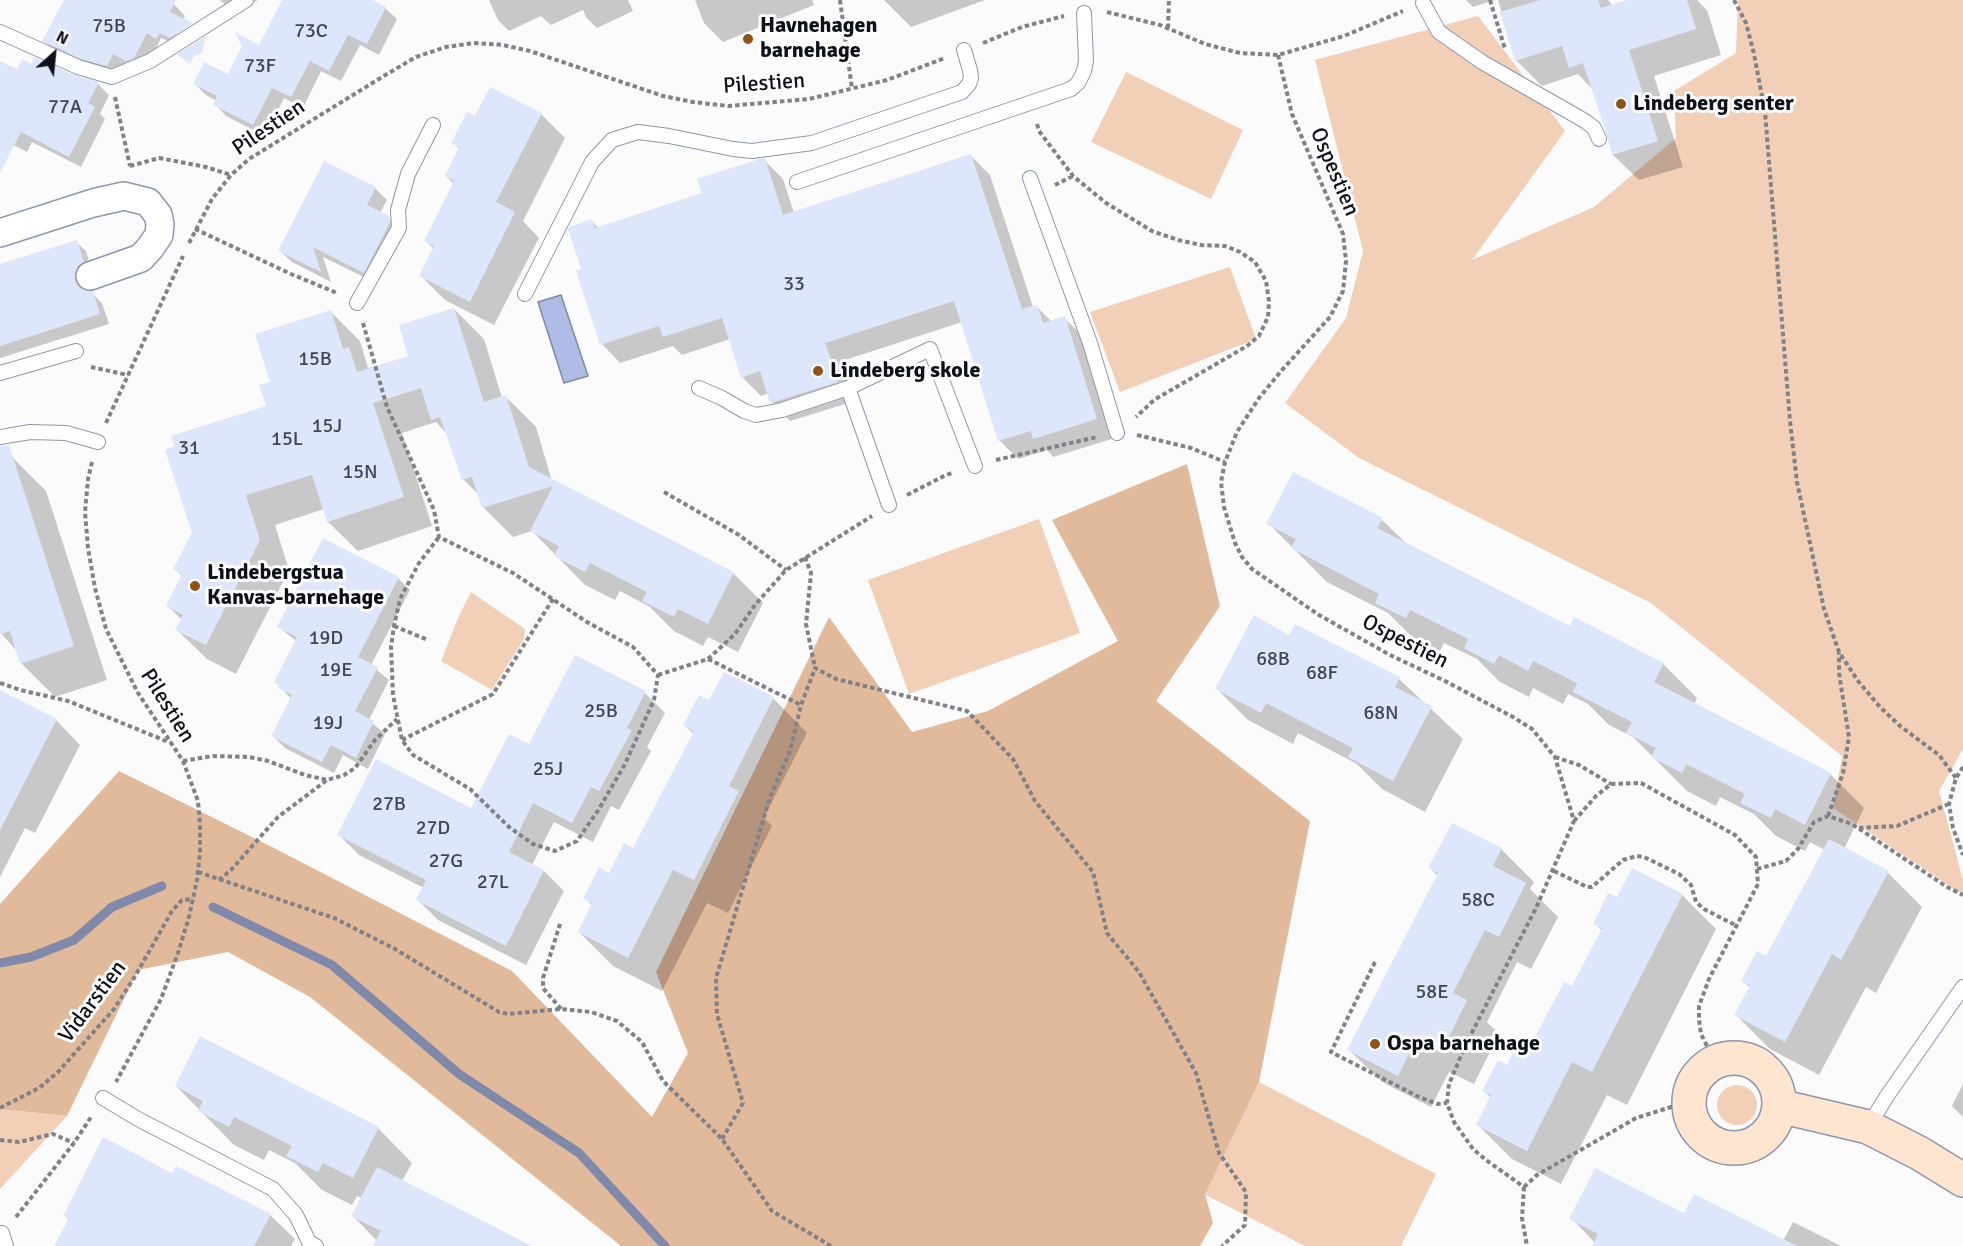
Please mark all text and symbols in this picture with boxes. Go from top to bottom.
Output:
place label: Havnehagen barnehage [760,13,877,64]
house number: 75B [92,15,126,39]
house number: 73C [294,20,328,44]
north arrow [24,24,84,84]
text: N [53,27,72,49]
marker: Havnehagen barnehage [741,32,755,46]
house number: 73F [244,55,276,79]
street label: Pilestien [722,68,806,100]
place label: Lindeberg senter [1633,91,1794,117]
street label: Pilestien [228,94,310,162]
house number: 77A [48,96,82,120]
marker: Lindeberg senter [1614,97,1628,111]
street label: Ospestien [1304,124,1364,220]
house number: 33 [783,273,805,297]
house number: 15B [298,348,332,372]
place label: Lindeberg skole [830,358,980,384]
marker: Lindeberg skole [811,364,825,378]
house number: 15J [312,415,342,439]
house number: 15L [271,428,303,452]
house number: 31 [178,437,200,461]
house number: 15N [342,461,378,485]
place label: Lindebergstua Kanvas-barnehage [207,560,384,612]
marker: Lindebergstua Kanvas-barnehage [188,579,202,593]
street label: Ospestien [1357,609,1453,675]
house number: 19D [309,627,343,651]
house number: 68B [1256,648,1290,672]
house number: 19E [320,659,352,683]
house number: 68F [1306,662,1338,686]
street label: Pilestien [134,664,200,748]
house number: 25B [584,700,618,724]
house number: 68N [1363,702,1399,726]
house number: 19J [313,712,343,736]
house number: 25J [533,758,563,782]
house number: 27B [372,793,406,817]
house number: 27D [416,817,450,841]
house number: 27G [429,850,463,874]
house number: 27L [477,871,509,895]
house number: 58C [1461,889,1495,913]
street label: Vidarstien [54,956,132,1048]
house number: 58E [1416,981,1448,1005]
place label: Ospa barnehage [1387,1031,1540,1057]
marker: Ospa barnehage [1368,1037,1382,1051]

